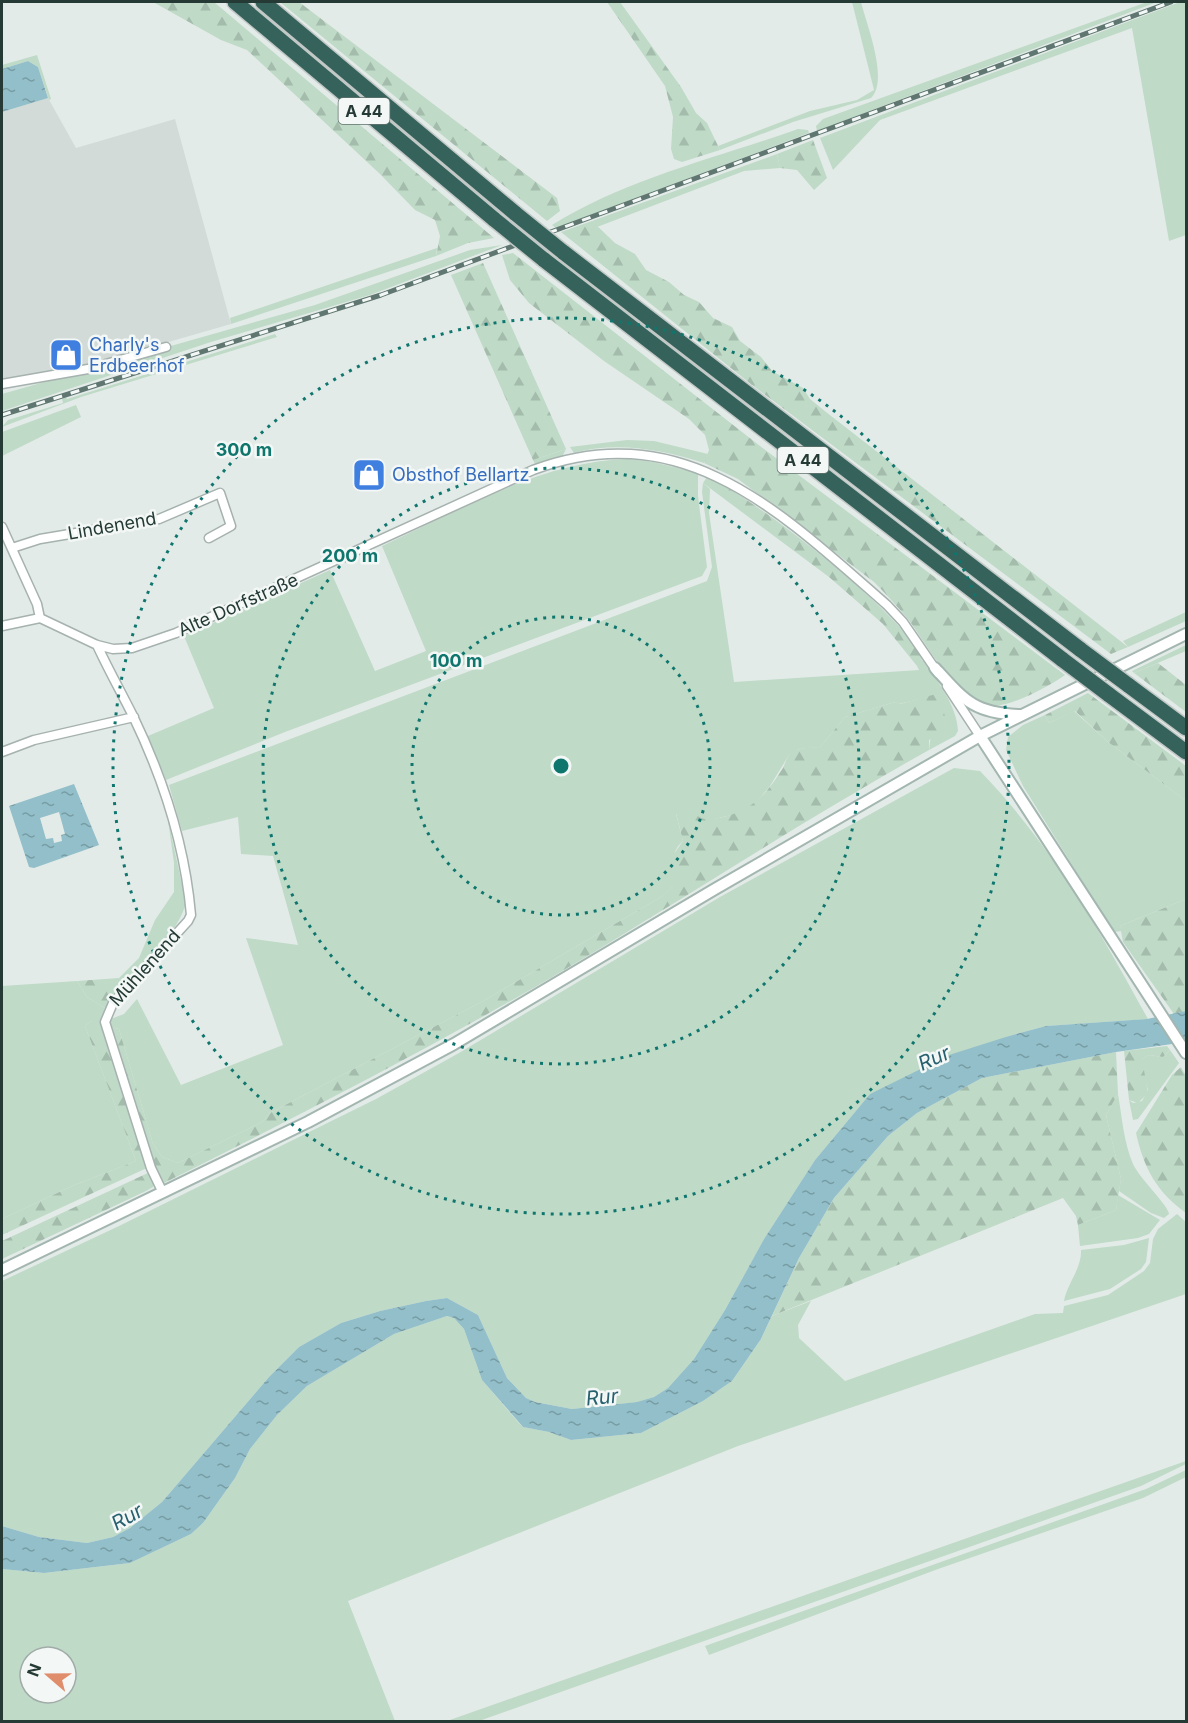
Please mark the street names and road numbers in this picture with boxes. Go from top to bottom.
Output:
road number: A 44 [338,98,389,124]
road number: A 44 [778,447,828,473]
street label: Lindenend [66,507,158,544]
street label: Alte Dorfstraße [174,569,301,640]
street label: Mühlenend [105,925,184,1010]

